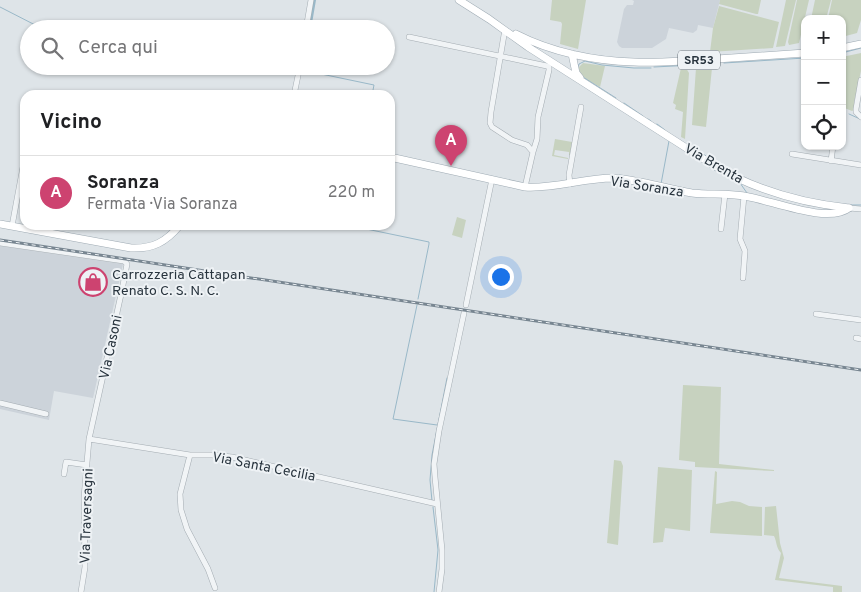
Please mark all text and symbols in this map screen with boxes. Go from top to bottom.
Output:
map controls [801,15,846,150]
button: + [801,15,846,60]
search box [20,20,395,75]
icon: search [38,34,66,62]
text: Cerca qui [78,36,158,60]
road number: SR53 [678,50,720,70]
button: − [801,60,846,105]
button: locate [801,105,846,150]
text: Vicino [40,109,102,136]
pin: A [435,125,467,166]
street label: Via Brenta [681,141,746,188]
text: Soranza [87,171,159,195]
street label: Via Soranza [609,173,685,202]
text: A [50,183,62,203]
text: 220 m [328,183,375,203]
text: Fermata · Via Soranza [87,195,237,215]
your location [488,264,514,290]
shop icon: Carrozzeria Cattapan Renato C. S. N. C. [78,267,108,297]
place label: Carrozzeria Cattapan Renato C. S. N. C. [112,267,246,300]
street label: Via Casoni [96,314,127,381]
street label: Via Santa Cecilia [211,449,317,486]
street label: Via Traversagni [77,468,98,564]

